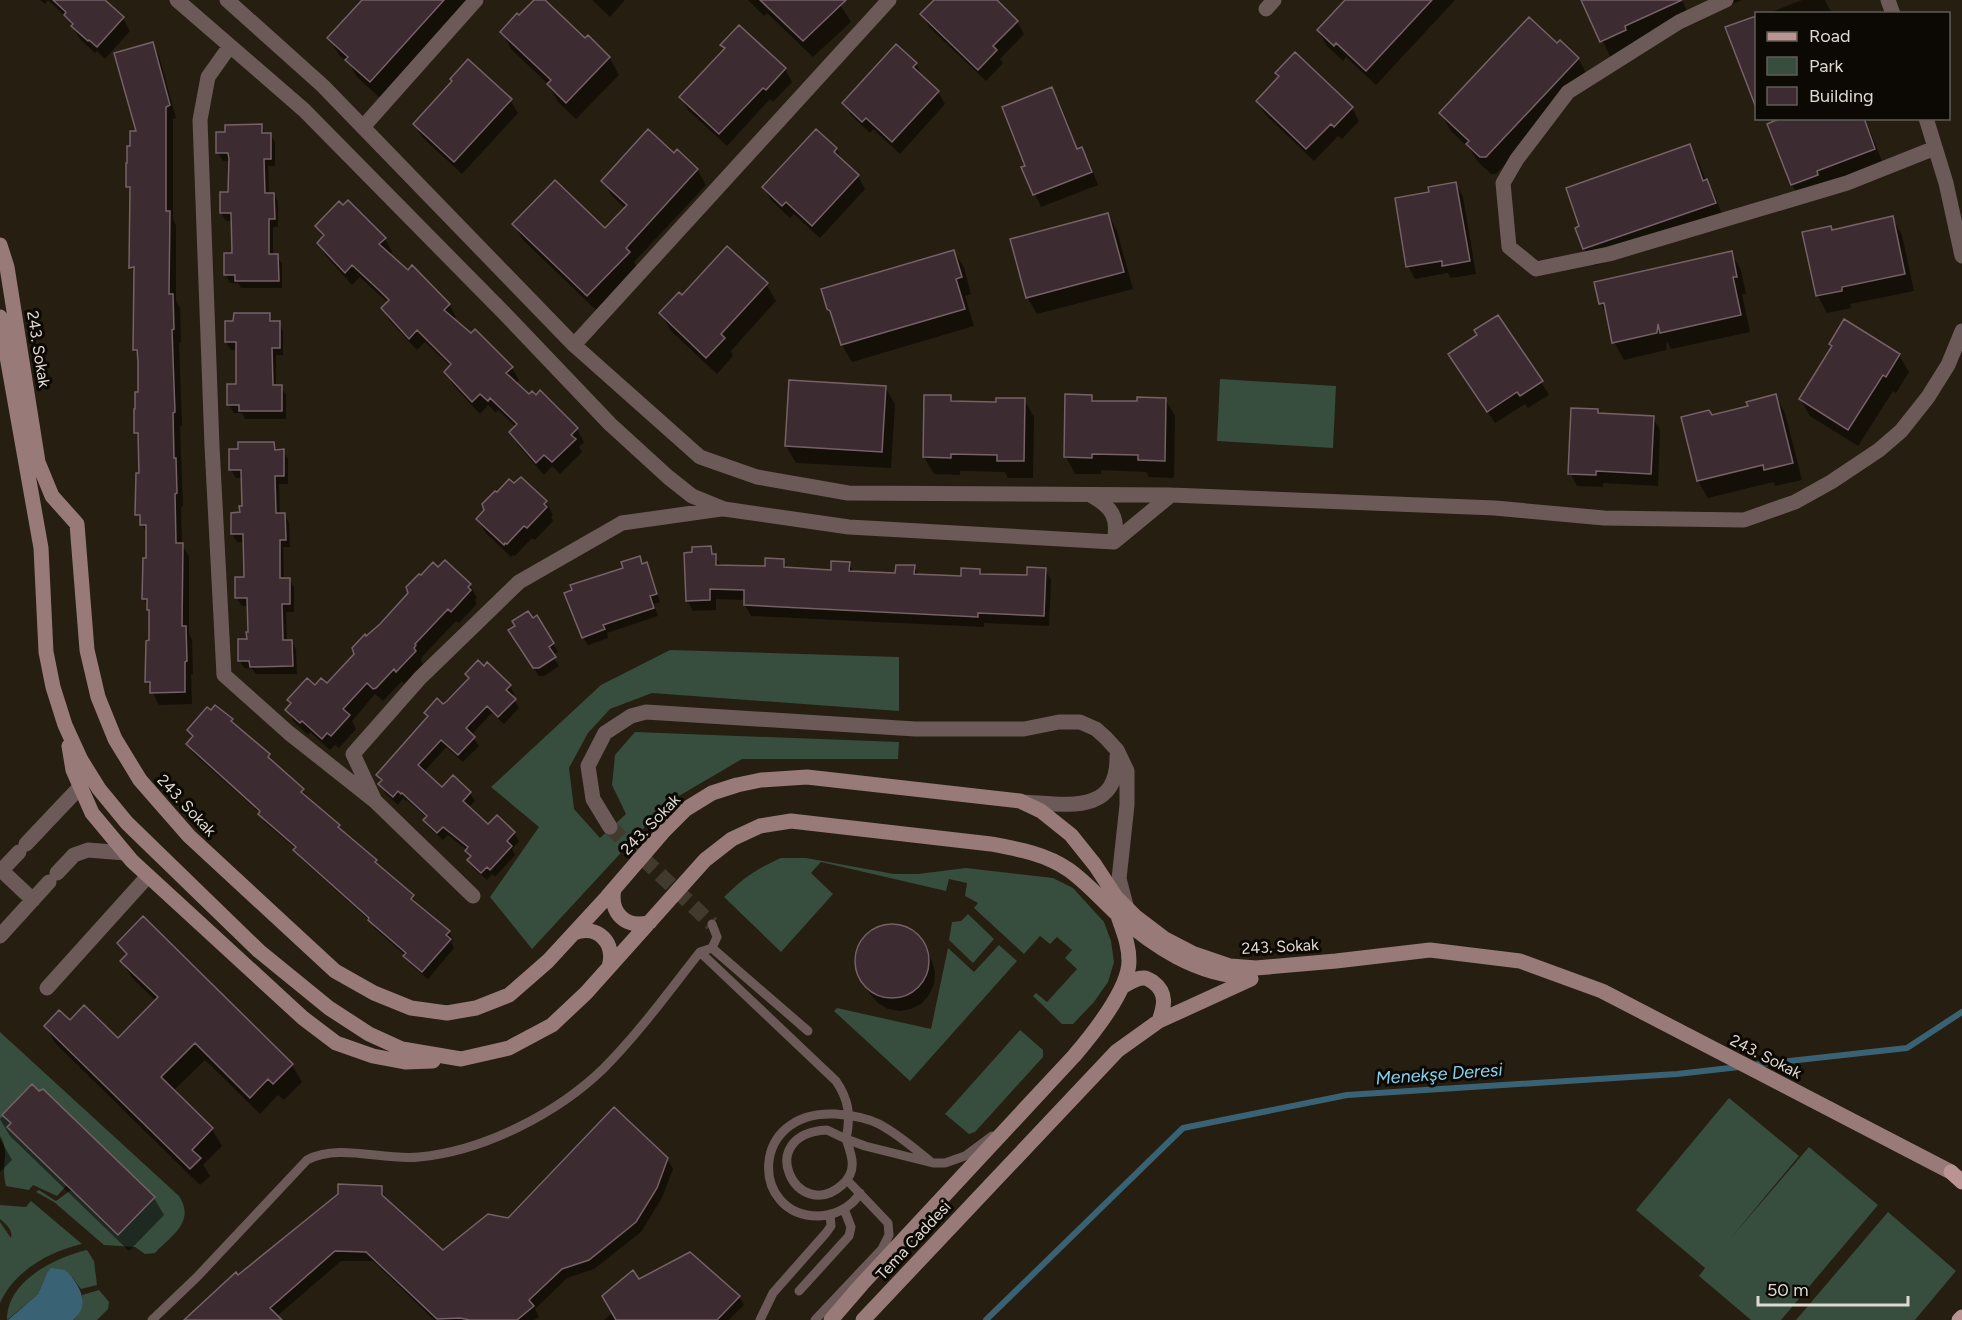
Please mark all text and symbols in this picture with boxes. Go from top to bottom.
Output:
legend [1755,12,1950,120]
text: Road [1809,25,1850,47]
text: Park [1809,55,1844,77]
text: Building [1809,85,1874,107]
street label: 243. Sokak [23,309,54,389]
street label: 243. Sokak [153,771,220,840]
street label: 243. Sokak [617,790,684,859]
street label: 243. Sokak [1241,935,1319,958]
street label: 243. Sokak [1727,1030,1805,1083]
water label: Menekşe Deresi [1375,1059,1504,1089]
street label: Tema Caddesi [872,1197,955,1284]
scale bar [1758,1269,1908,1307]
text: 50 m [1767,1279,1809,1301]

